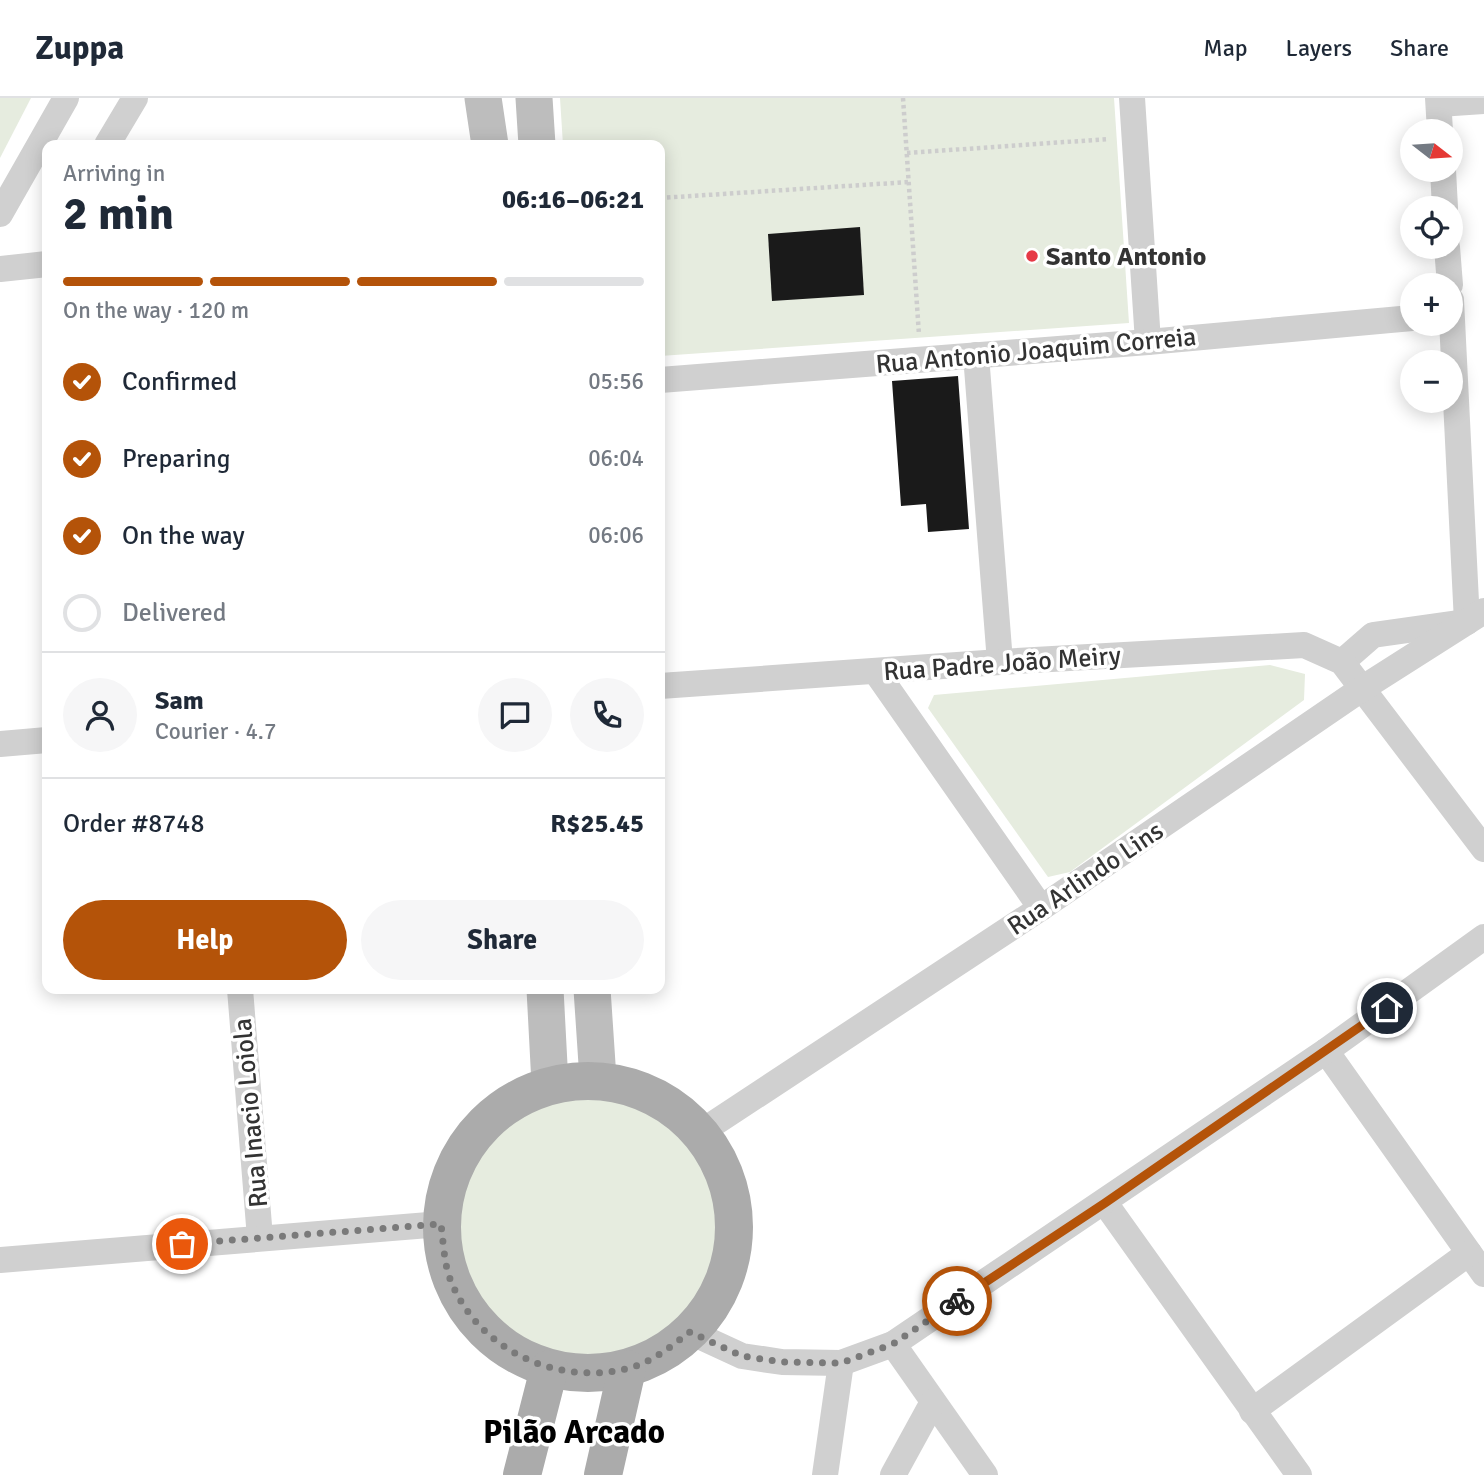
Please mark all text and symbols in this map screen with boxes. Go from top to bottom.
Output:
text: Zuppa [35,28,124,69]
text: Map [1203,33,1248,63]
text: Layers [1286,33,1352,63]
text: Share [1390,33,1449,63]
north arrow [1400,119,1463,182]
map controls [1400,119,1463,413]
text: Arriving in [63,159,165,188]
text: 06:16–06:21 [502,184,644,216]
text: 2 min [63,186,174,242]
button: locate [1400,196,1463,259]
place label: Santo Antonio [1046,241,1206,273]
marker: Santo Antonio [1024,248,1040,264]
button: + [1400,273,1463,336]
text: On the way · 120 m [63,296,249,325]
street label: Rua Antonio Joaquim Correia [874,321,1198,381]
button: − [1400,350,1463,413]
icon: check [63,363,101,401]
text: Confirmed [122,366,237,398]
text: 05:56 [588,367,644,396]
icon: check [63,440,101,478]
text: Preparing [122,443,230,475]
text: 06:04 [588,444,644,473]
icon: check [63,517,101,555]
text: On the way [122,520,245,552]
text: 06:06 [588,521,644,550]
text: Delivered [122,597,227,629]
street label: Rua Padre João Meiry [882,640,1122,688]
button: person [63,678,137,752]
button: chat [478,678,552,752]
button: phone [570,678,644,752]
text: Sam [155,685,204,717]
text: Courier · 4.7 [155,717,276,746]
text: Order #8748 [63,808,204,840]
text: R$25.45 [550,808,644,840]
street label: Rua Arlindo Lins [1002,815,1170,943]
button: Help [63,900,347,980]
button: Share [361,900,644,980]
pin [1357,978,1417,1038]
icon: home [1368,989,1406,1027]
street label: Rua Inacio Loiola [227,1017,275,1209]
pin [152,1214,212,1274]
icon: bag [163,1225,201,1263]
courier [922,1266,992,1336]
icon: bike [938,1282,976,1320]
district label: Pilão Arcado [483,1412,665,1453]

